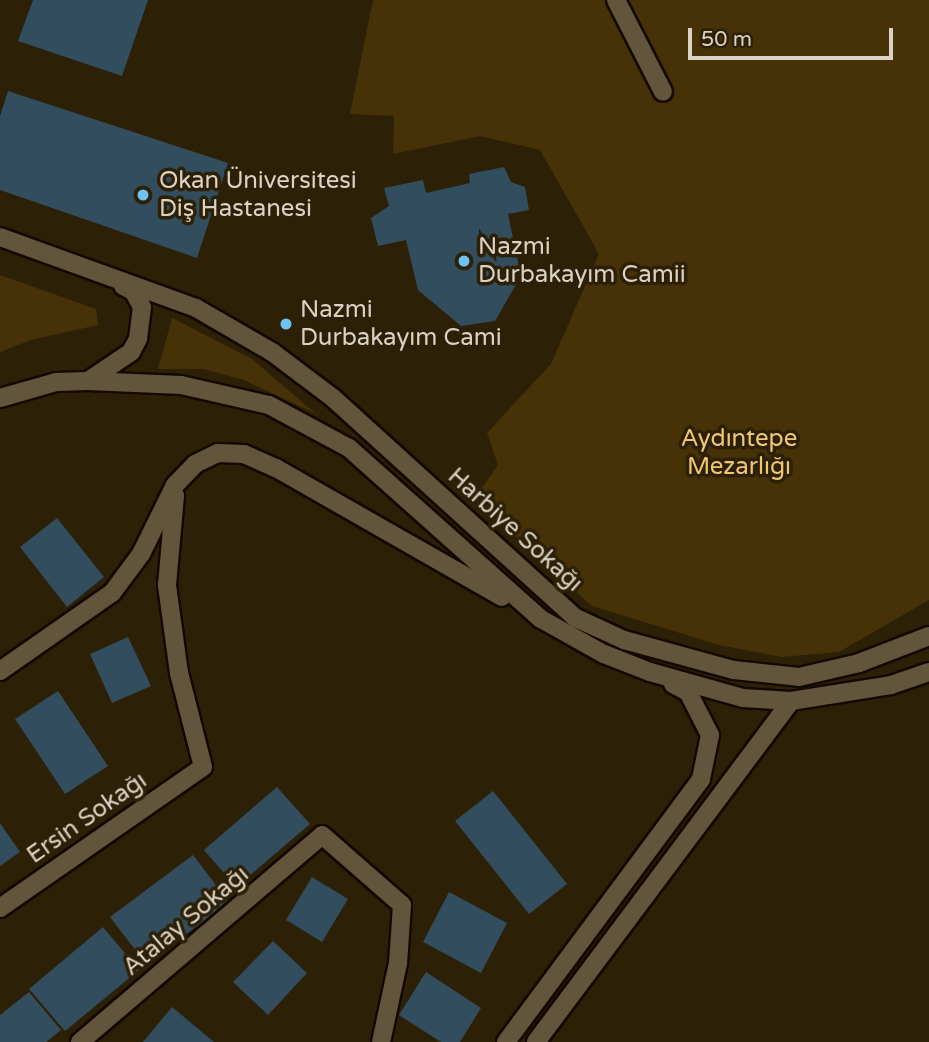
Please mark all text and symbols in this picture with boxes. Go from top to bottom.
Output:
scale bar [691,14,896,58]
text: 50 m [701,27,752,52]
place label: Okan Üniversitesi Diş Hastanesi [159,167,357,223]
marker: Okan Üniversitesi Diş Hastanesi [133,185,153,205]
place label: Nazmi Durbakayım Camii [478,233,686,289]
marker: Nazmi Durbakayım Camii [456,253,472,269]
place label: Nazmi Durbakayım Cami [300,296,502,352]
marker: Nazmi Durbakayım Cami [278,316,294,332]
park label: Aydıntepe Mezarlığı [681,425,797,481]
street label: Harbiye Sokağı [442,462,588,598]
street label: Ersin Sokağı [22,766,152,870]
street label: Atalay Sokağı [117,860,255,982]

